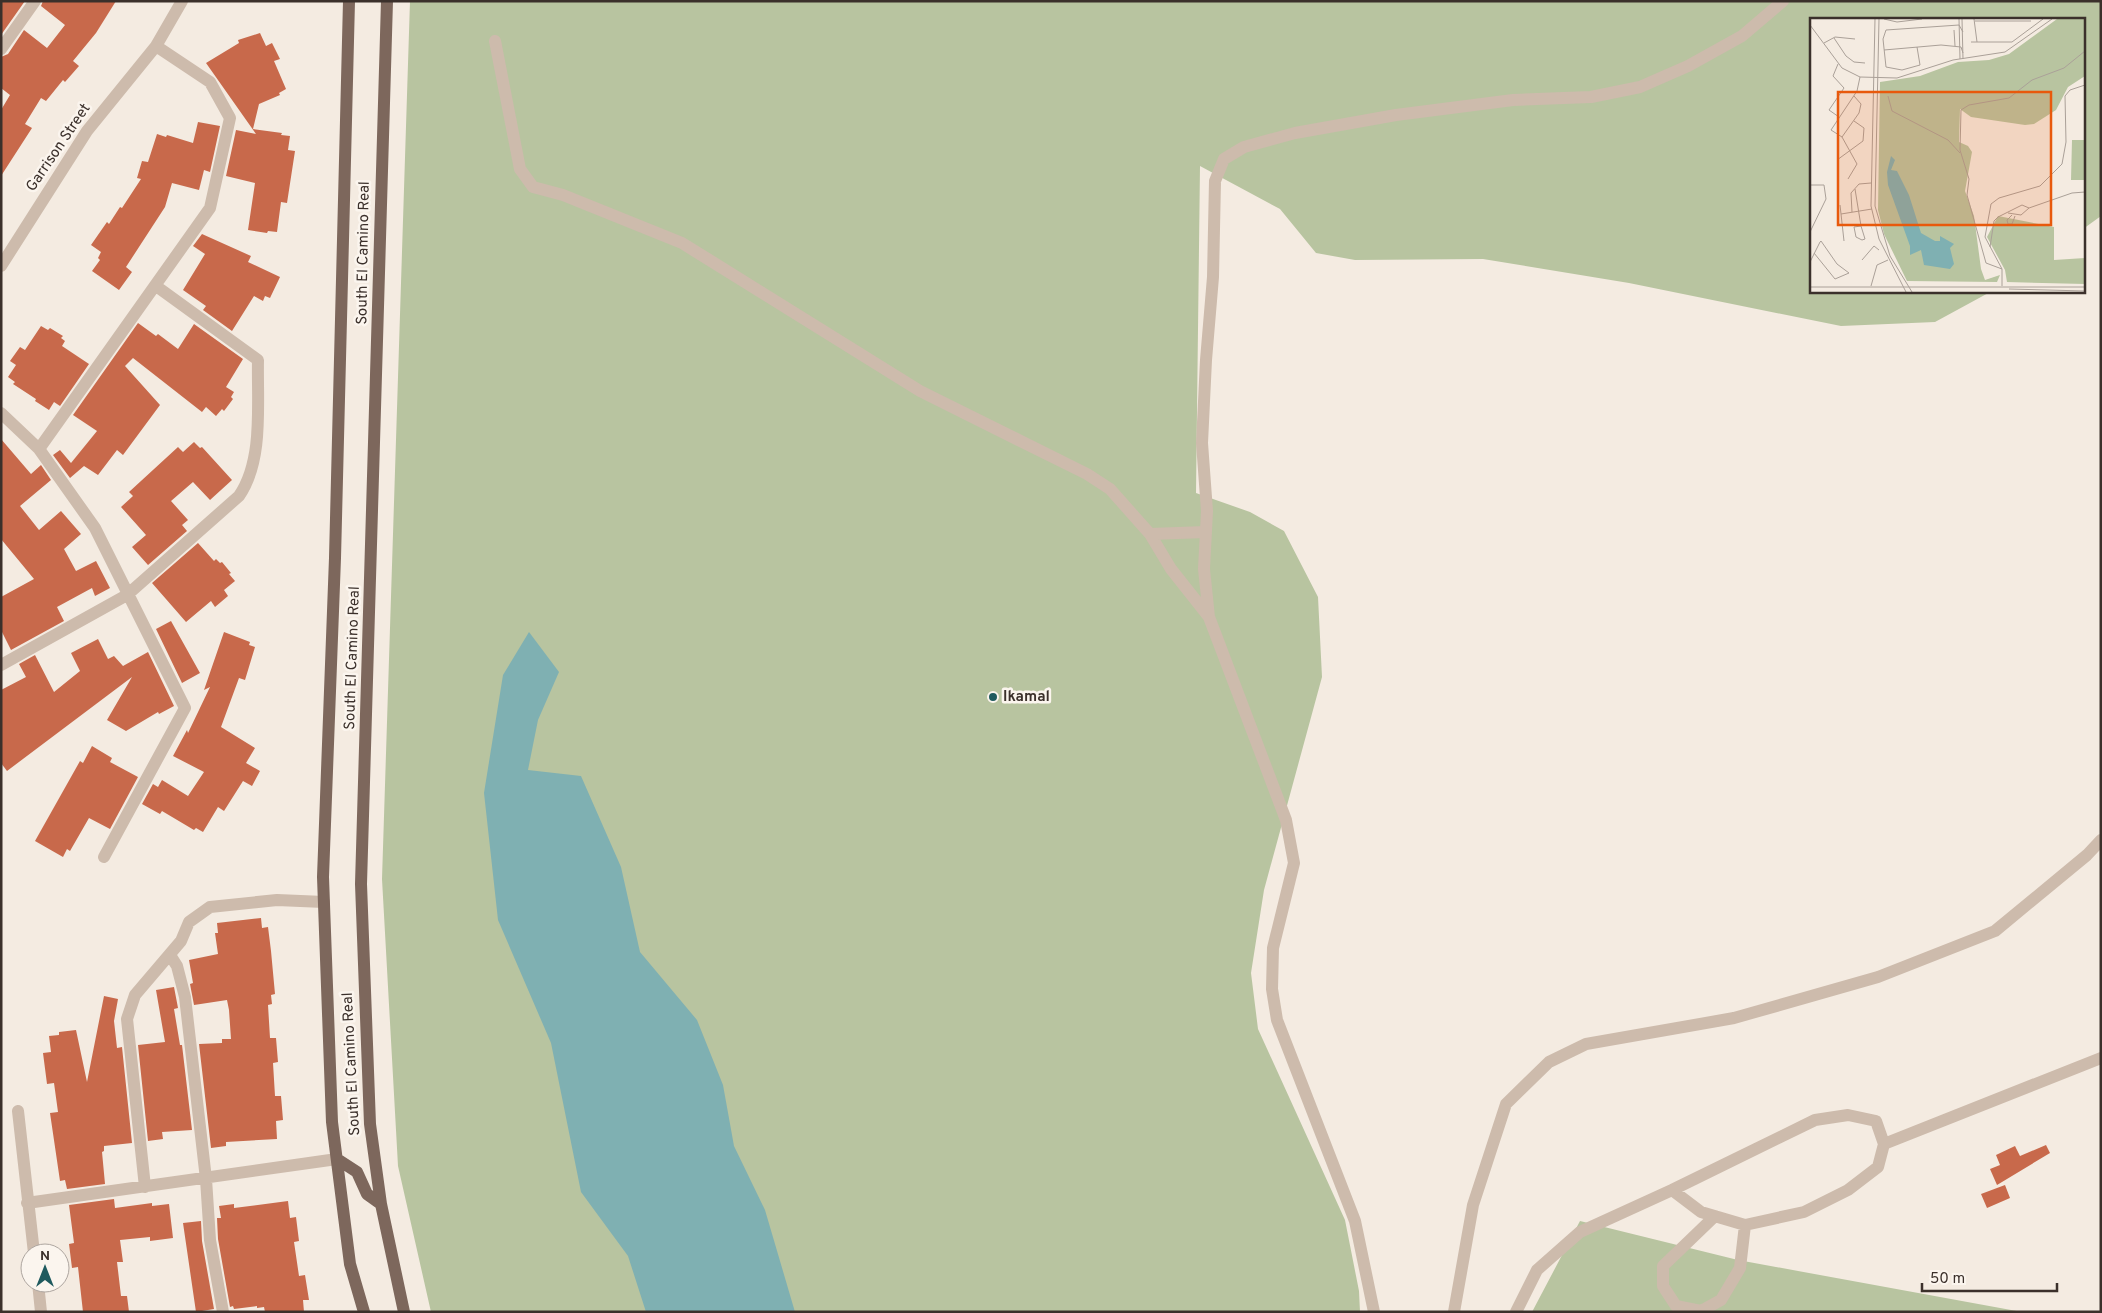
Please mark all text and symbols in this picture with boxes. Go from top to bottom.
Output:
inset map [1810,18,2084,292]
street label: Garrison Street [23,100,95,196]
street label: South El Camino Real [353,181,375,325]
street label: South El Camino Real [341,586,365,730]
place label: Ikamal [1003,688,1050,707]
marker: Ikamal [987,691,999,703]
street label: South El Camino Real [339,992,365,1136]
north arrow [20,1243,70,1293]
text: N [40,1248,50,1265]
scale bar [1922,1260,2057,1292]
text: 50 m [1930,1270,1965,1289]

